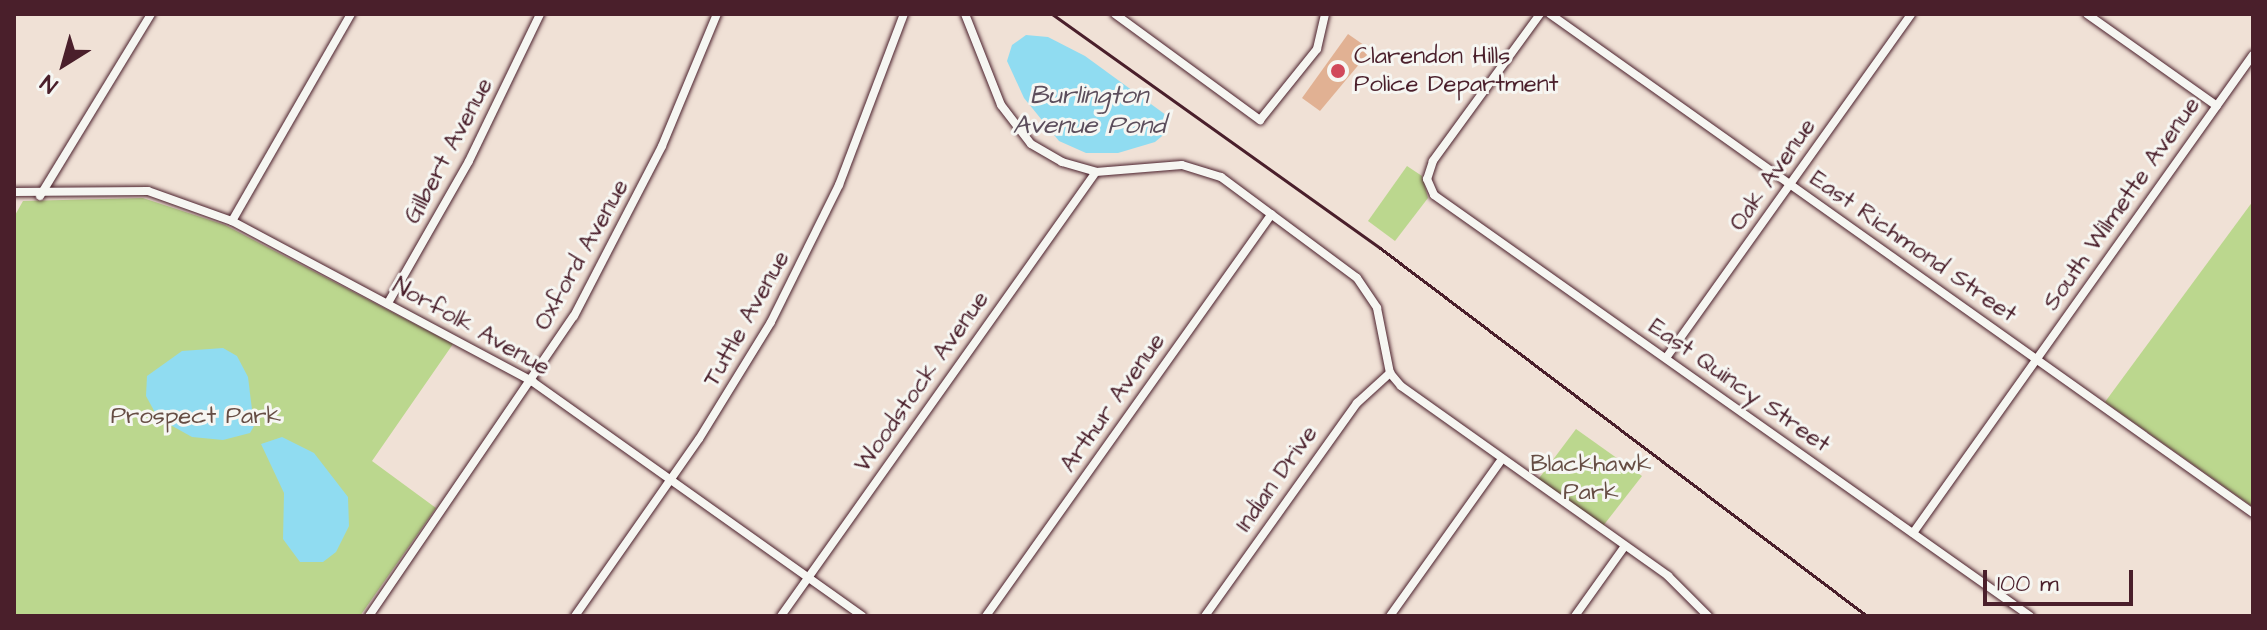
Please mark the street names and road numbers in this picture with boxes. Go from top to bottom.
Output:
street label: Gilbert Avenue [398,73,500,229]
street label: South Wilmette Avenue [2037,92,2207,316]
street label: Oak Avenue [1724,113,1822,237]
street label: East Richmond Street [1804,165,2022,329]
street label: Oxford Avenue [529,174,635,336]
street label: Tuttle Avenue [698,246,796,392]
street label: Norfolk Avenue [387,272,555,382]
street label: Woodstock Avenue [849,286,995,478]
street label: East Quincy Street [1643,313,1835,459]
street label: Arthur Avenue [1054,328,1172,478]
street label: Indian Drive [1230,420,1324,538]

